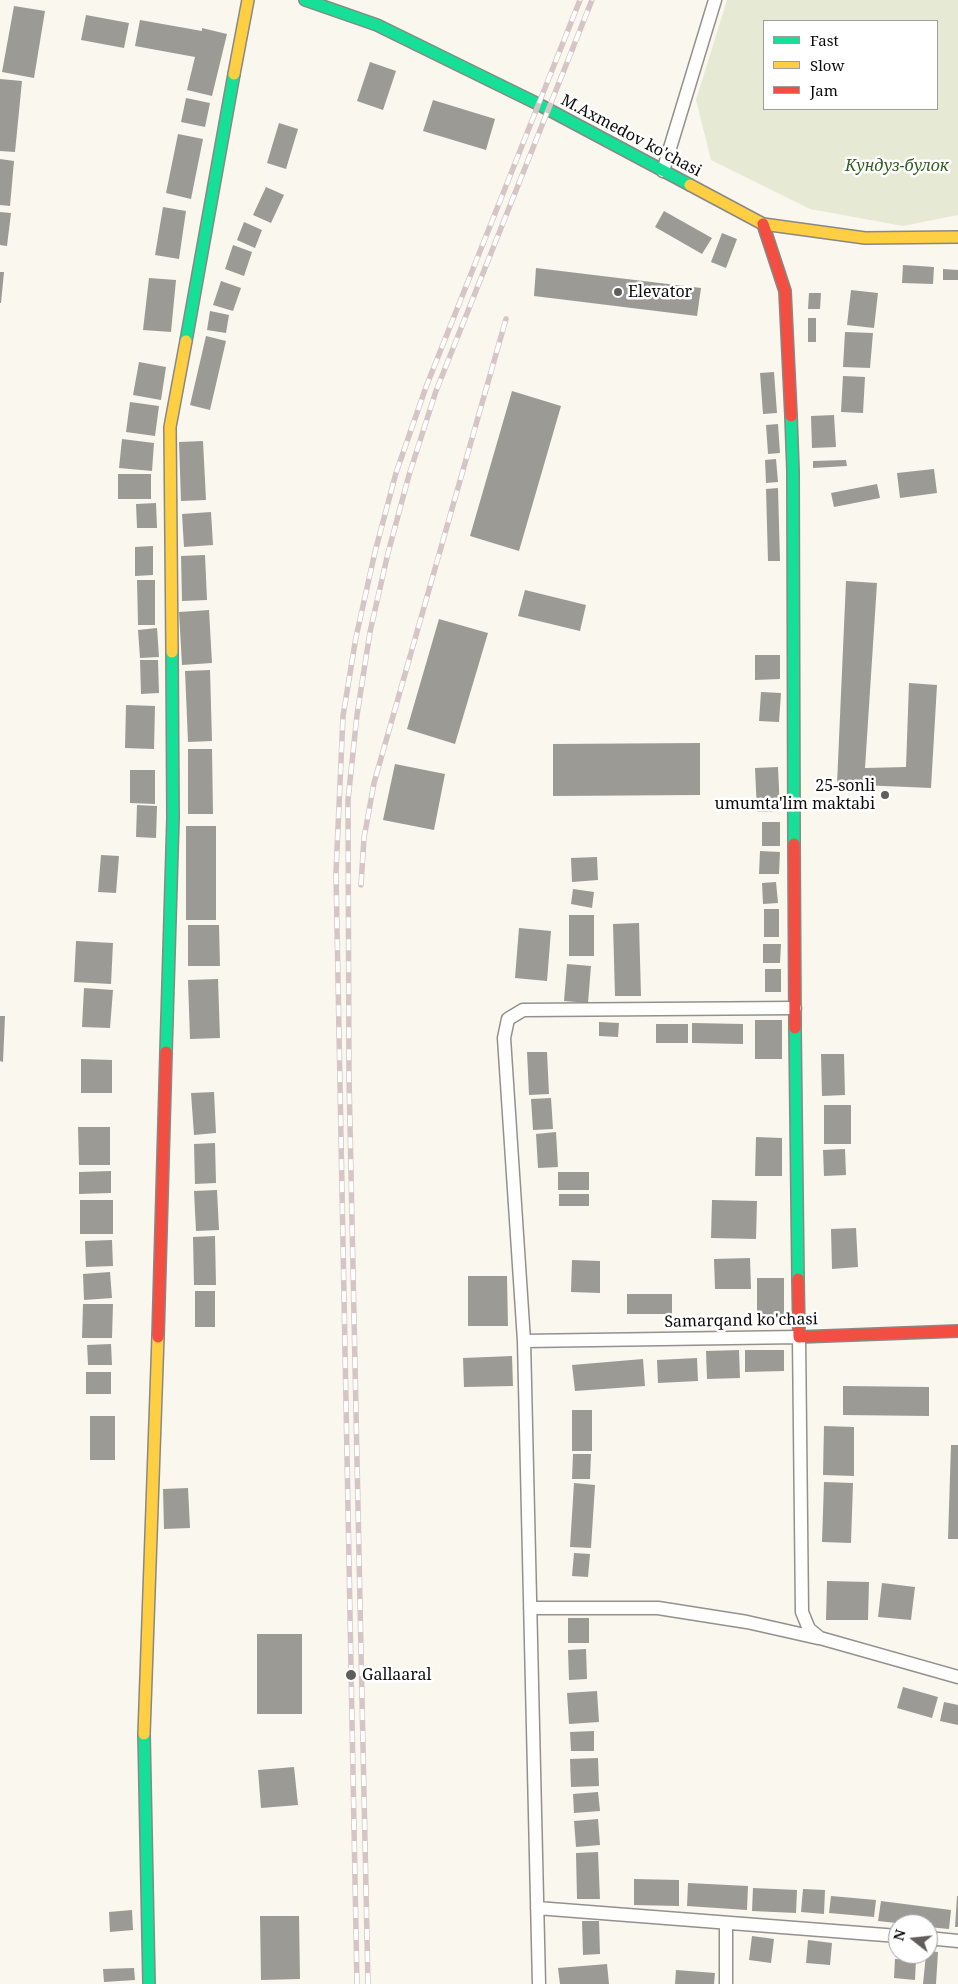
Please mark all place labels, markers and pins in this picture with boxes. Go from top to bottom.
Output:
place label: Elevator [628,282,692,302]
marker: Elevator [612,286,624,298]
place label: 25-sonli umumta'lim maktabi [714,776,875,814]
marker: 25-sonli umumta'lim maktabi [879,789,891,801]
place label: Gallaaral [362,1665,432,1685]
marker: Gallaaral [344,1668,358,1682]

